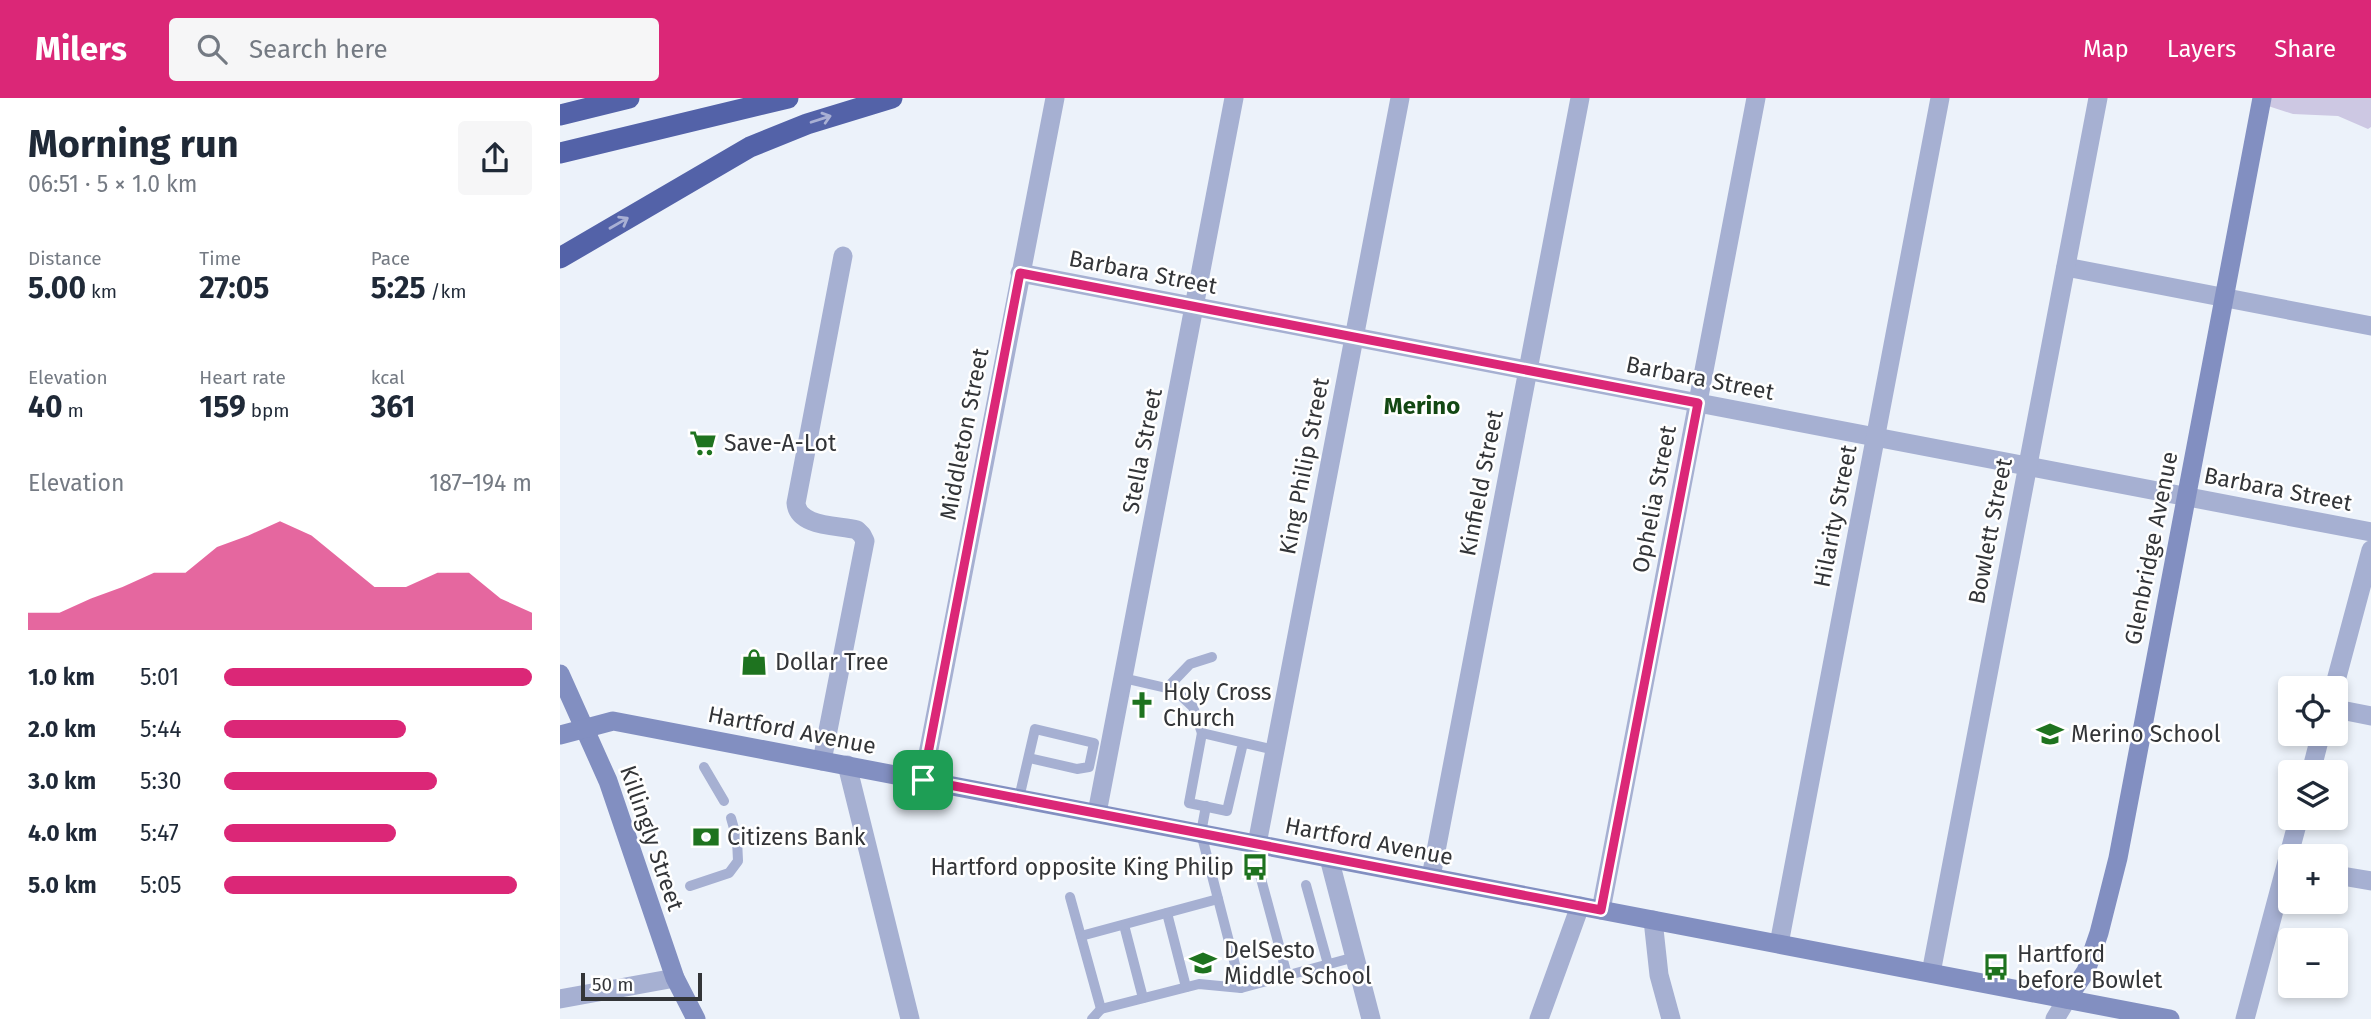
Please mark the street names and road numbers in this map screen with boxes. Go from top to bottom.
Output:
street label: Barbara Street [1067,244,1220,300]
street label: Middleton Street [934,345,995,522]
street label: Barbara Street [1624,350,1777,406]
street label: King Philip Street [1273,374,1335,557]
street label: Stella Street [1116,385,1168,516]
street label: Kinfield Street [1453,407,1509,558]
street label: Ophelia Street [1626,422,1682,575]
street label: Hilarity Street [1807,442,1863,590]
street label: Glenbridge Avenue [2119,449,2183,647]
street label: Bowlett Street [1962,455,2018,606]
street label: Barbara Street [2202,461,2355,517]
street label: Hartford Avenue [706,700,878,760]
street label: Killingly Street [614,762,690,915]
street label: Hartford Avenue [1283,811,1455,871]

